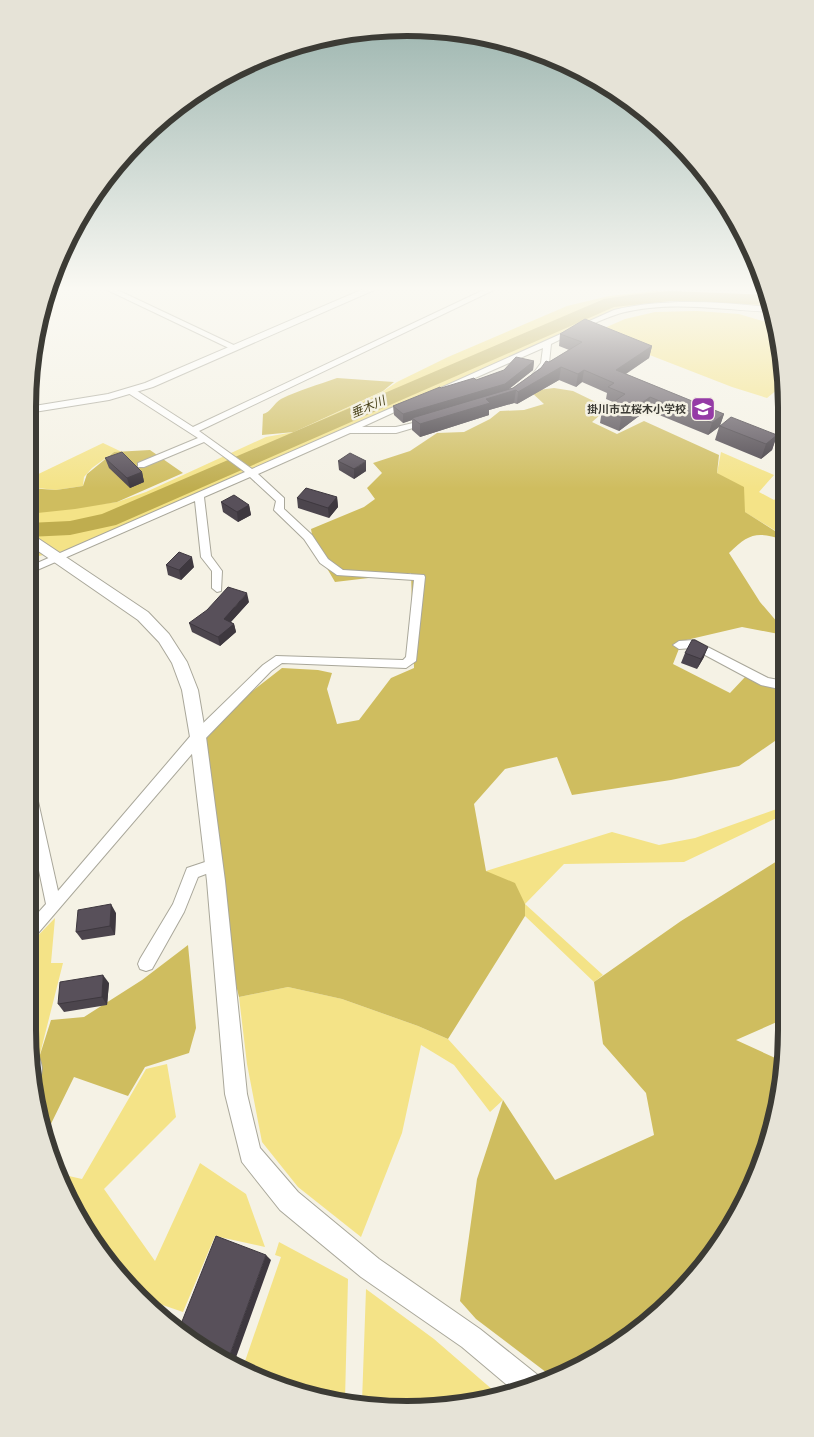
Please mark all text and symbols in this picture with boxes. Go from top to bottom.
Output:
water label: 垂木川 [348,391,390,421]
school or university icon: 掛川市立桜木小学校 [690,396,716,422]
place label: 掛川市立桜木小学校 [587,401,686,417]

